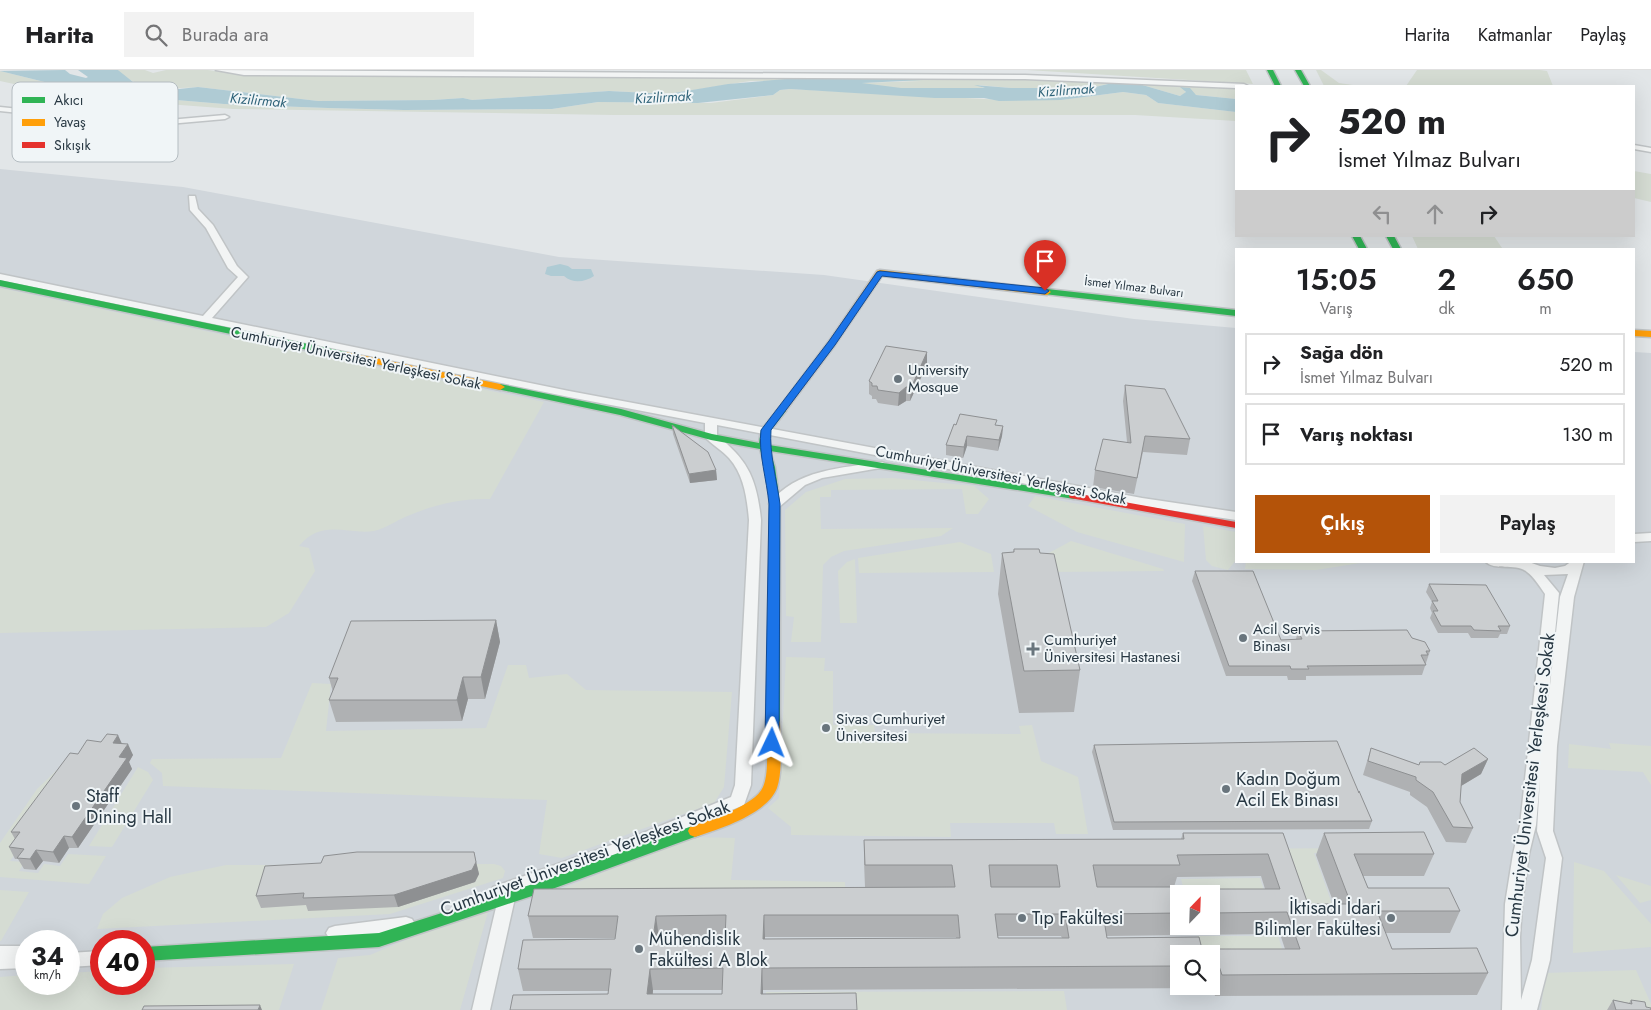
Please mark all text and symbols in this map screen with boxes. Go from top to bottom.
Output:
search box [124,12,474,57]
text: Harita [25,17,94,52]
icon: search [142,21,170,49]
text: Burada ara [182,21,269,48]
text: Harita [1404,22,1450,48]
text: Katmanlar [1478,22,1552,48]
text: Paylaş [1580,22,1626,48]
water label: Kizilirmak [1037,78,1096,102]
legend [12,82,178,162]
water label: Kizilirmak [634,85,693,108]
water label: Kizilirmak [229,88,288,113]
text: Akıcı [54,90,83,110]
text: 520 m [1338,97,1446,147]
icon: right [1255,105,1320,170]
text: Yavaş [54,112,86,132]
text: Sıkışık [54,135,91,155]
text: İsmet Yılmaz Bulvarı [1338,143,1521,175]
icon: left [1368,200,1396,228]
icon: ahead [1421,200,1449,228]
icon: right [1474,200,1502,228]
pin [1024,240,1066,291]
icon: arrive [1031,247,1059,275]
text: 15:05 [1296,258,1377,301]
text: 2 [1437,258,1456,301]
text: 650 [1517,258,1574,301]
street label: İsmet Yılmaz Bulvarı [1083,272,1185,302]
text: Varış [1320,297,1353,320]
text: dk [1439,297,1455,320]
text: m [1539,297,1552,320]
street label: Cumhuriyet Üniversitesi Yerleşkesi Sokak [229,321,484,395]
text: Sağa dön [1300,339,1384,366]
icon: right [1257,350,1285,378]
text: 520 m [1560,351,1613,378]
place label: University Mosque [908,359,969,398]
text: İsmet Yılmaz Bulvarı [1300,366,1433,389]
marker: University Mosque [892,373,904,385]
icon: arrive [1257,420,1285,448]
text: Varış noktası [1300,421,1413,448]
text: 130 m [1562,421,1613,448]
street label: Cumhuriyet Üniversitesi Yerleşkesi Sokak [874,440,1129,510]
button: Çıkış [1255,495,1430,553]
button: Paylaş [1440,495,1615,553]
place label: Acil Servis Binası [1253,618,1320,657]
place label: Cumhuriyet Üniversitesi Hastanesi [1044,629,1180,668]
street label: Cumhuriyet Üniversitesi Yerleşkesi Sokak [1498,631,1562,939]
marker: Acil Servis Binası [1237,632,1249,644]
marker: Cumhuriyet Üniversitesi Hastanesi [1026,642,1040,656]
place label: Sivas Cumhuriyet Üniversitesi [836,708,945,747]
position arrow [745,716,797,768]
marker: Sivas Cumhuriyet Üniversitesi [820,722,832,734]
place label: Kadın Doğum Acil Ek Binası [1236,766,1340,813]
place label: Staff Dining Hall [86,783,172,830]
marker: Kadın Doğum Acil Ek Binası [1220,783,1232,795]
street label: Cumhuriyet Üniversitesi Yerleşkesi Sokak [437,793,733,923]
marker: Staff Dining Hall [70,800,82,812]
north arrow [1170,885,1220,935]
map controls [1170,885,1220,995]
place label: İktisadi İdari Bilimler Fakültesi [1254,895,1381,942]
place label: Tıp Fakültesi [1032,905,1123,931]
marker: Tıp Fakültesi [1016,912,1028,924]
marker: İktisadi İdari Bilimler Fakültesi [1385,912,1397,924]
place label: Mühendislik Fakültesi A Blok [649,926,768,973]
speed limit sign: 40 [90,930,155,995]
text: 34 [31,938,64,974]
marker: Mühendislik Fakültesi A Blok [633,943,645,955]
button: search [1170,945,1220,995]
text: km/h [34,966,61,984]

